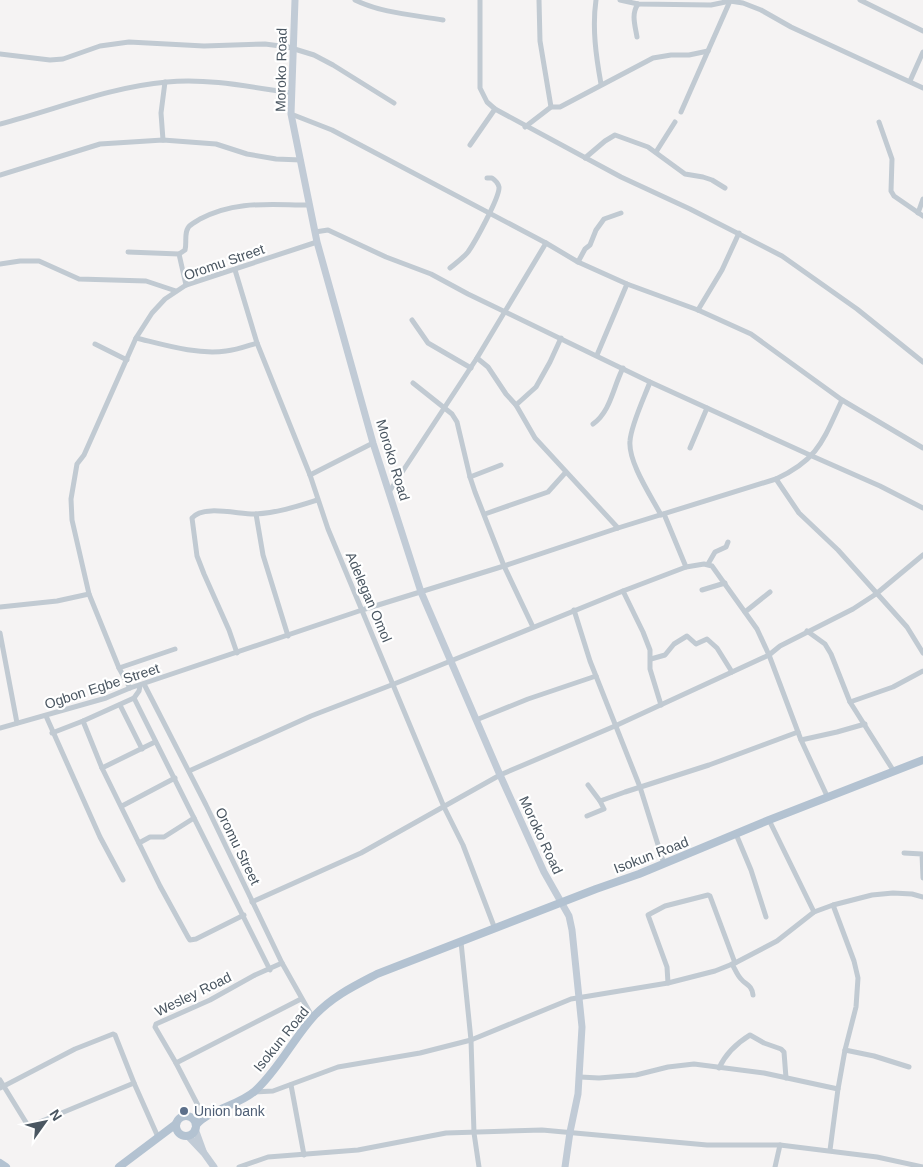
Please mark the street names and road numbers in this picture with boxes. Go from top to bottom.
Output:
street label: Moroko Road [272,28,290,112]
street label: Oromu Street [182,241,266,283]
street label: Moroko Road [373,417,413,503]
street label: Adelegan Omol [343,549,395,645]
street label: Ogbon Egbe Street [43,660,162,712]
street label: Moroko Road [516,794,566,876]
street label: Oromu Street [212,805,264,887]
street label: Isokun Road [611,833,691,877]
street label: Wesley Road [152,969,234,1019]
street label: Isokun Road [250,1003,312,1075]

